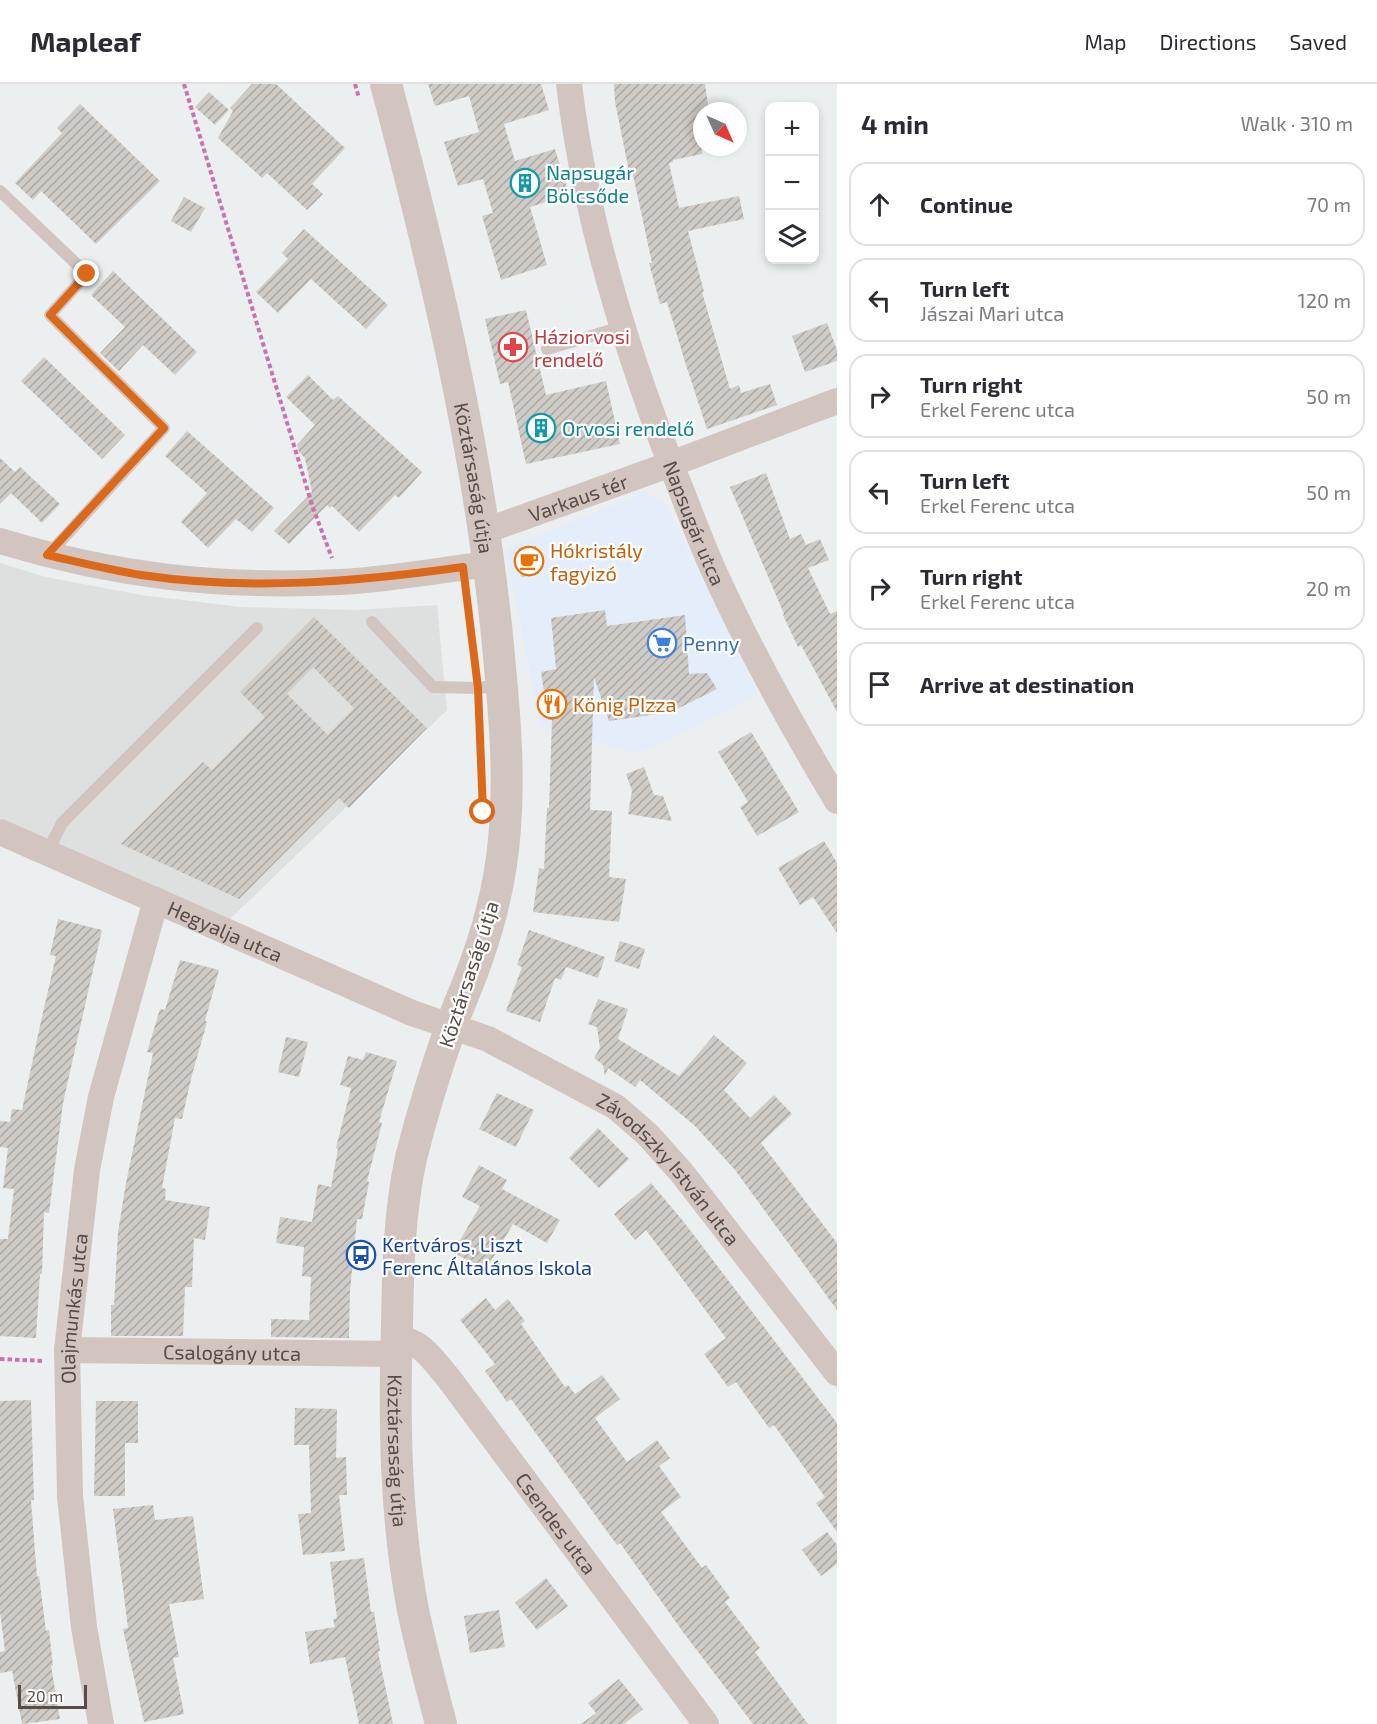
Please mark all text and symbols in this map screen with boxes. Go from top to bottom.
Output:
text: Mapleaf [30,24,141,58]
text: Map [1084,29,1127,54]
text: Directions [1160,29,1256,54]
text: Saved [1289,29,1347,54]
north arrow [693,102,747,156]
map controls [765,102,819,264]
button: + [765,102,819,156]
text: 4 min [861,108,929,139]
text: Walk · 310 m [1241,111,1353,135]
button: − [765,156,819,210]
place label: Napsugár Bölcsőde [546,160,634,207]
building icon: Napsugár Bölcsőde [509,167,541,199]
icon: ahead [863,188,896,221]
text: Continue [920,191,1013,217]
text: 70 m [1307,192,1351,216]
button: layers [765,210,819,264]
route end [73,260,99,286]
text: Turn left [920,275,1009,301]
icon: left [863,284,896,317]
text: 120 m [1298,288,1351,312]
text: Jászai Mari utca [920,301,1064,325]
place label: Háziorvosi rendelő [534,324,630,371]
pharmacy icon: Háziorvosi rendelő [497,331,529,363]
text: Turn right [920,371,1022,397]
icon: right [863,380,896,413]
text: 50 m [1306,384,1351,408]
text: Erkel Ferenc utca [920,397,1075,421]
street label: Köztársaság útja [450,400,499,555]
building icon: Orvosi rendelő [525,412,557,444]
place label: Orvosi rendelő [562,416,694,440]
street label: Napsugár utca [659,457,731,589]
text: Turn left [920,467,1009,493]
street label: Varkaus tér [525,469,631,526]
icon: left [863,476,896,509]
text: 50 m [1306,480,1351,504]
text: Erkel Ferenc utca [920,493,1075,517]
place label: Hókristály fagyizó [550,538,643,585]
cafe icon: Hókristály fagyizó [513,545,545,577]
text: Turn right [920,563,1022,589]
icon: right [863,572,896,605]
text: 20 m [1306,576,1351,600]
text: Erkel Ferenc utca [920,589,1075,613]
supermarket icon: Penny [646,627,678,659]
place label: Penny [683,631,740,655]
icon: arrive [863,668,896,701]
text: Arrive at destination [920,671,1134,697]
restaurant icon: König PIzza [536,688,568,720]
place label: König PIzza [573,692,677,716]
route start [469,798,495,824]
street label: Hegyalja utca [164,895,286,967]
street label: Köztársaság útja [433,898,503,1050]
street label: Závodszky István utca [593,1087,745,1250]
street label: Olajmunkás utca [55,1232,92,1384]
place label: Kertváros, Liszt Ferenc Általános Iskola [382,1232,592,1279]
bus stop icon: Kertváros, Liszt Ferenc Általános Iskola [345,1239,377,1271]
street label: Csalogány utca [163,1339,301,1365]
street label: Köztársaság útja [384,1374,413,1528]
street label: Csendes utca [511,1468,602,1579]
scale bar [18,1682,87,1710]
text: 20 m [27,1686,63,1705]

